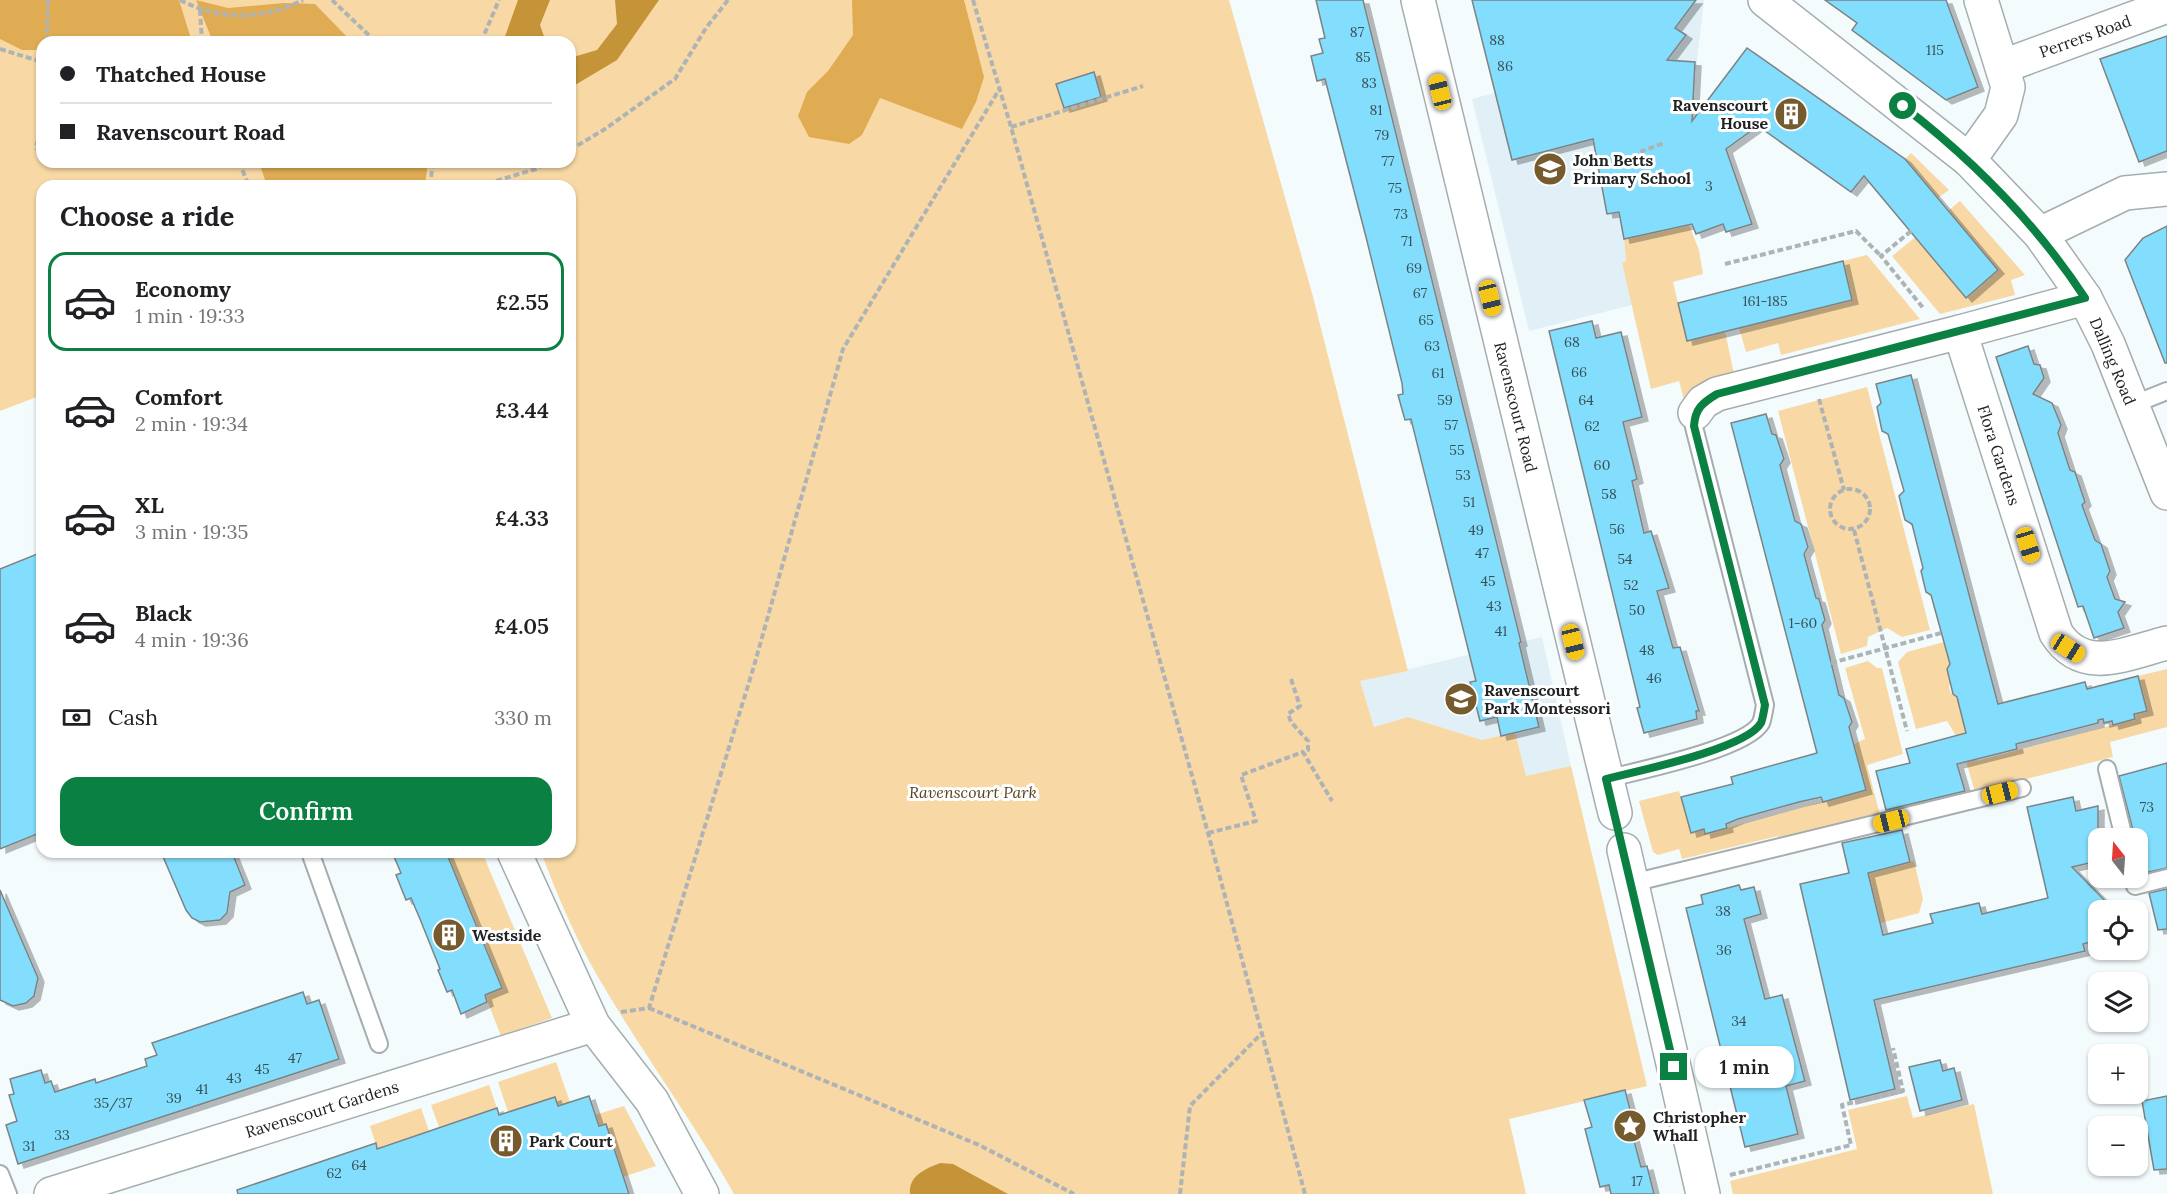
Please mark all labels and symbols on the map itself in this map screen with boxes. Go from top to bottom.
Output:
street label: Perrers Road [2036,10,2134,62]
house number: 87 [1350,23,1365,41]
house number: 88 [1489,31,1505,49]
house number: 115 [1926,41,1944,59]
house number: 85 [1355,48,1371,66]
house number: 86 [1497,57,1513,75]
car [1427,72,1453,112]
house number: 83 [1361,74,1377,92]
route start [1889,92,1916,119]
place label: Ravenscourt House [1672,95,1768,133]
building icon: Ravenscourt House [1773,96,1809,132]
house number: 81 [1370,101,1382,119]
house number: 79 [1375,126,1389,144]
place label: John Betts Primary School [1573,150,1691,188]
school or university icon: John Betts Primary School [1532,151,1568,187]
house number: 77 [1382,152,1395,170]
house number: 3 [1705,177,1713,195]
house number: 75 [1388,179,1402,197]
house number: 73 [1394,205,1408,223]
house number: 71 [1401,232,1413,250]
house number: 69 [1406,259,1422,277]
car [1477,278,1503,318]
house number: 67 [1413,284,1428,302]
house number: 161-185 [1742,292,1788,310]
house number: 65 [1418,311,1434,329]
street label: Dalling Road [2086,314,2141,408]
house number: 68 [1564,333,1580,351]
house number: 63 [1424,337,1440,355]
street label: Ravenscourt Road [1490,340,1542,475]
house number: 66 [1571,363,1587,381]
house number: 61 [1431,364,1445,382]
house number: 59 [1437,391,1453,409]
house number: 64 [1578,391,1594,409]
street label: Flora Gardens [1973,402,2025,508]
house number: 57 [1444,416,1459,434]
house number: 62 [1584,417,1600,435]
house number: 55 [1449,441,1465,459]
house number: 60 [1594,456,1610,474]
house number: 53 [1455,466,1471,484]
house number: 58 [1601,485,1617,503]
house number: 51 [1463,493,1475,511]
house number: 56 [1609,520,1625,538]
house number: 49 [1468,521,1484,539]
car [2014,525,2042,565]
house number: 47 [1475,544,1490,562]
house number: 54 [1617,550,1633,568]
house number: 45 [1480,572,1496,590]
house number: 52 [1623,576,1639,594]
house number: 43 [1486,597,1502,615]
house number: 50 [1629,601,1645,619]
house number: 1-60 [1789,614,1817,632]
house number: 41 [1495,622,1507,640]
car [1560,622,1586,662]
car [2048,631,2088,665]
house number: 48 [1639,641,1655,659]
house number: 46 [1646,669,1662,687]
place label: Ravenscourt Park Montessori [1484,680,1611,718]
school or university icon: Ravenscourt Park Montessori [1443,681,1479,717]
car [1980,780,2020,806]
park label: Ravenscourt Park [909,782,1037,802]
house number: 73 [2140,798,2154,816]
car [1871,808,1911,834]
north arrow [2088,828,2148,888]
house number: 38 [1715,902,1731,920]
building icon: Westside [431,917,467,953]
place label: Westside [472,925,542,945]
house number: 36 [1716,941,1732,959]
house number: 34 [1731,1012,1747,1030]
callout: 1 min [1695,1046,1794,1088]
house number: 47 [288,1049,303,1067]
route end [1660,1053,1687,1080]
house number: 45 [254,1060,270,1078]
house number: 43 [226,1069,242,1087]
street label: Ravenscourt Gardens [243,1076,401,1142]
house number: 41 [196,1080,208,1098]
house number: 39 [166,1089,182,1107]
house number: 35/37 [94,1094,133,1112]
place label: Christopher Whall [1653,1107,1746,1145]
place icon: Christopher Whall [1612,1108,1648,1144]
building icon: Park Court [488,1123,524,1159]
house number: 33 [54,1126,70,1144]
place label: Park Court [529,1131,613,1151]
house number: 31 [23,1137,35,1155]
house number: 64 [351,1156,367,1174]
house number: 62 [326,1164,342,1182]
house number: 17 [1631,1172,1643,1190]

